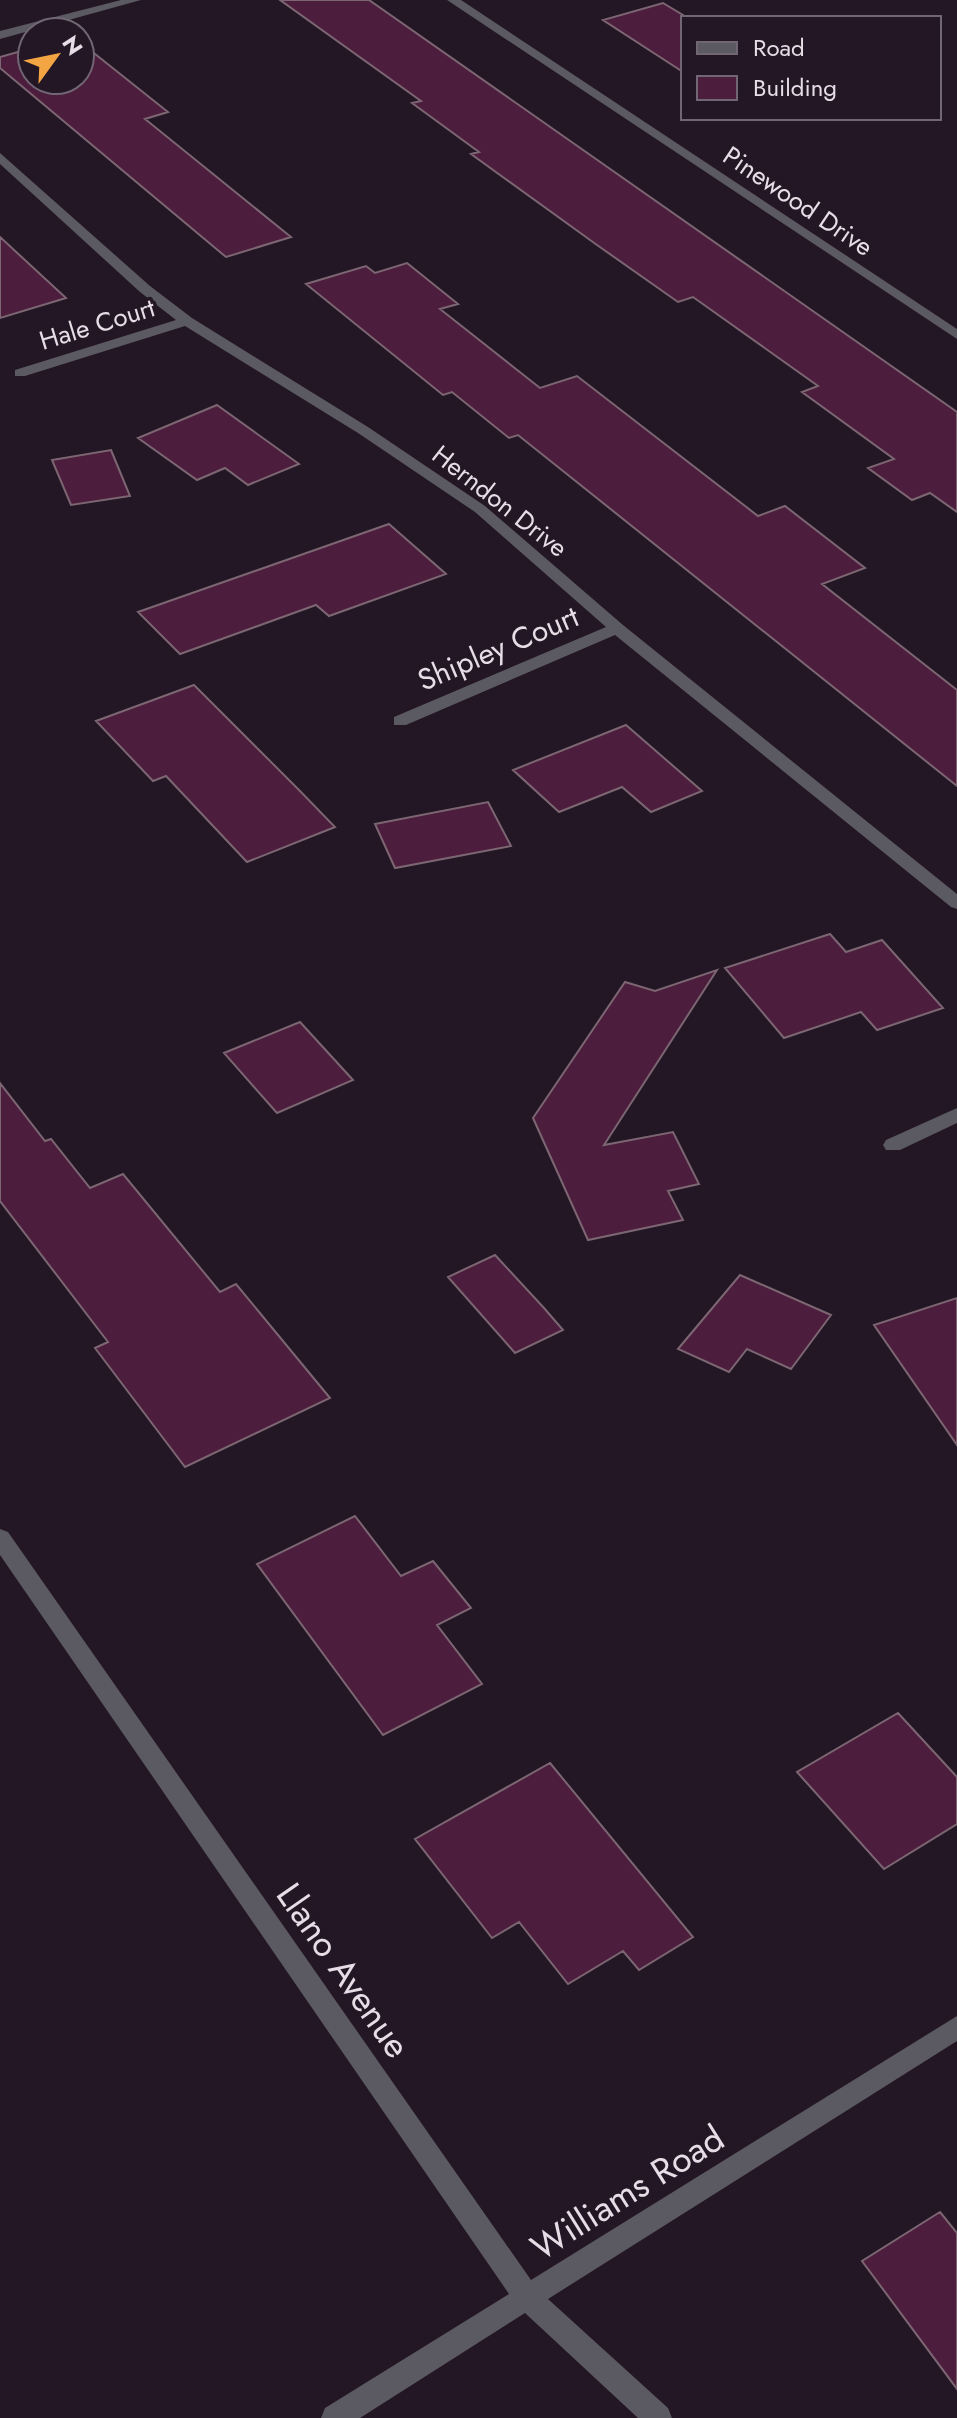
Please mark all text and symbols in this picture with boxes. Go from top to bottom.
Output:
north arrow [16,16,96,96]
legend [681,16,941,120]
text: N [55,29,91,61]
text: Road [753,30,805,65]
text: Building [753,70,837,105]
street label: Pinewood Drive [715,137,881,265]
street label: Hale Court [34,288,160,360]
street label: Herndon Drive [424,436,576,566]
street label: Shipley Court [411,594,586,701]
street label: Llano Avenue [264,1872,424,2068]
street label: Williams Road [520,2112,734,2272]

